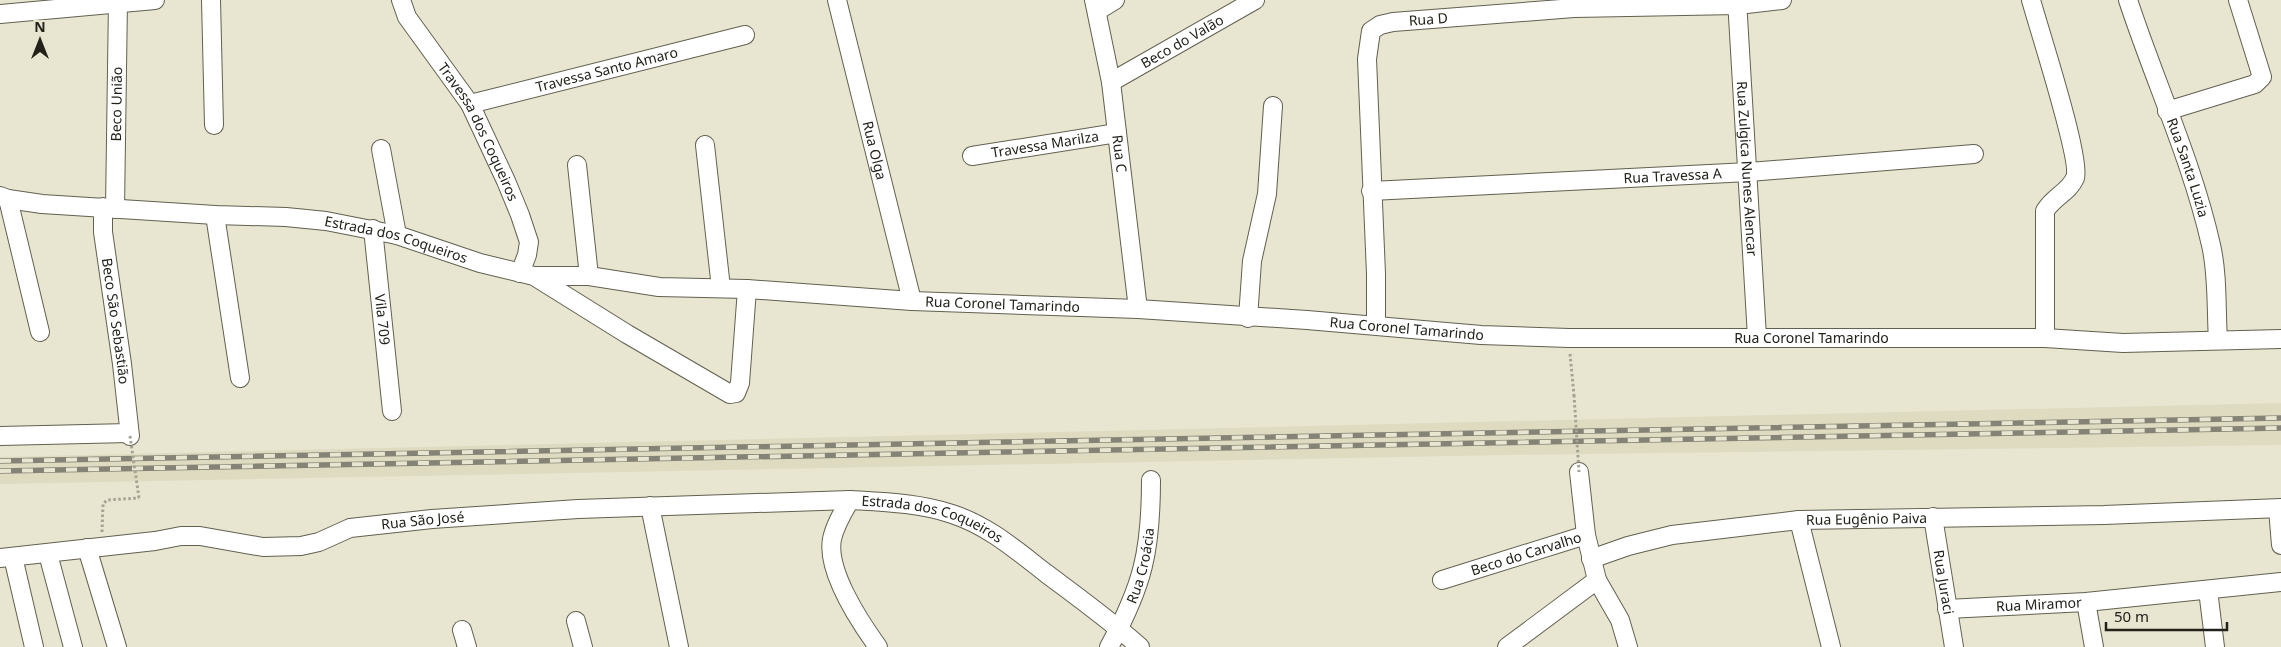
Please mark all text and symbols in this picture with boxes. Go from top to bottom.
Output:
street label: Rua D [1408,8,1448,30]
street label: Beco do Valão [1137,10,1227,72]
north arrow [15,15,65,65]
text: N [34,17,46,36]
street label: Travessa Santo Amaro [534,42,680,96]
street label: Travessa dos Coqueiros [434,59,523,204]
street label: Beco União [106,67,126,142]
street label: Rua Zulgica Nunes Alencar [1733,81,1762,257]
street label: Rua Santa Luzia [2163,115,2214,219]
street label: Rua Olga [858,119,891,182]
street label: Travessa Marilza [990,126,1100,162]
street label: Rua C [1108,134,1132,174]
street label: Rua Travessa A [1623,163,1722,187]
street label: Estrada dos Coqueiros [323,211,470,267]
street label: Beco São Sebastião [98,257,134,385]
street label: Rua Coronel Tamarindo [925,291,1080,316]
street label: Vila 709 [371,293,395,346]
street label: Rua Coronel Tamarindo [1329,312,1485,344]
street label: Rua Coronel Tamarindo [1734,328,1889,347]
street label: Estrada dos Coqueiros [861,491,1007,547]
street label: Rua São José [380,507,465,534]
street label: Rua Eugênio Paiva [1806,508,1927,529]
street label: Rua Croácia [1121,527,1158,606]
street label: Beco do Carvalho [1468,527,1584,579]
street label: Rua Juraci [1929,548,1959,616]
street label: Rua Miramor [1995,592,2082,616]
scale bar [2106,600,2227,632]
text: 50 m [2114,606,2149,626]

